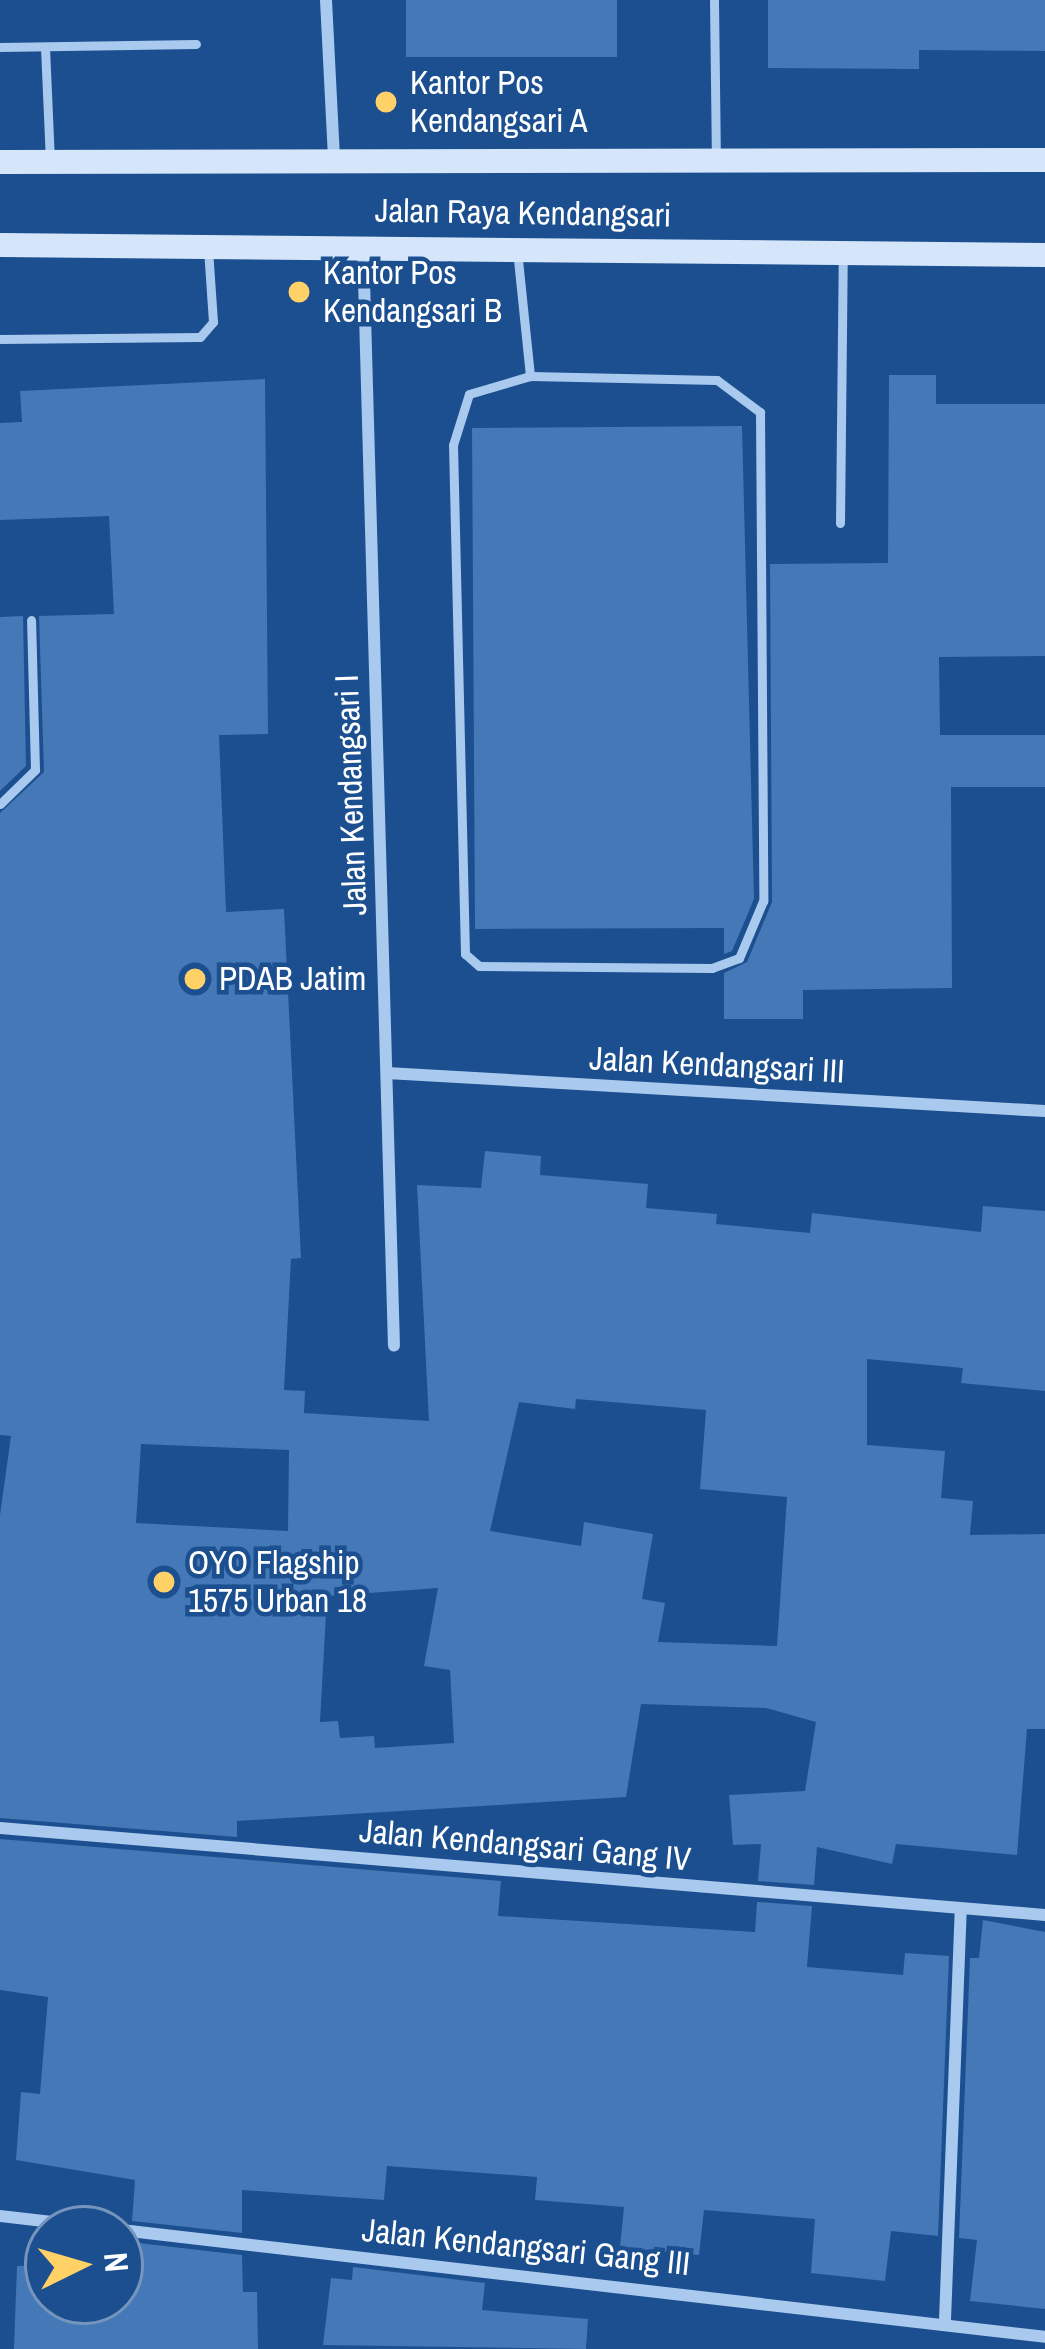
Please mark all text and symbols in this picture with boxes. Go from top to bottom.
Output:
place label: Kantor Pos Kendangsari A [410,63,589,141]
marker: Kantor Pos Kendangsari A [373,89,399,115]
street label: Jalan Raya Kendangsari [375,191,671,235]
place label: Kantor Pos Kendangsari B [323,253,502,331]
marker: Kantor Pos Kendangsari B [286,279,312,305]
street label: Jalan Kendangsari I [327,674,375,916]
place label: PDAB Jatim [219,959,366,999]
marker: PDAB Jatim [182,966,208,992]
street label: Jalan Kendangsari III [588,1039,846,1091]
place label: OYO Flagship 1575 Urban 18 [188,1543,367,1621]
marker: OYO Flagship 1575 Urban 18 [151,1569,177,1595]
street label: Jalan Kendangsari Gang IV [358,1811,692,1879]
north arrow [24,2205,144,2325]
street label: Jalan Kendangsari Gang III [360,2210,692,2284]
text: N [94,2250,140,2274]

